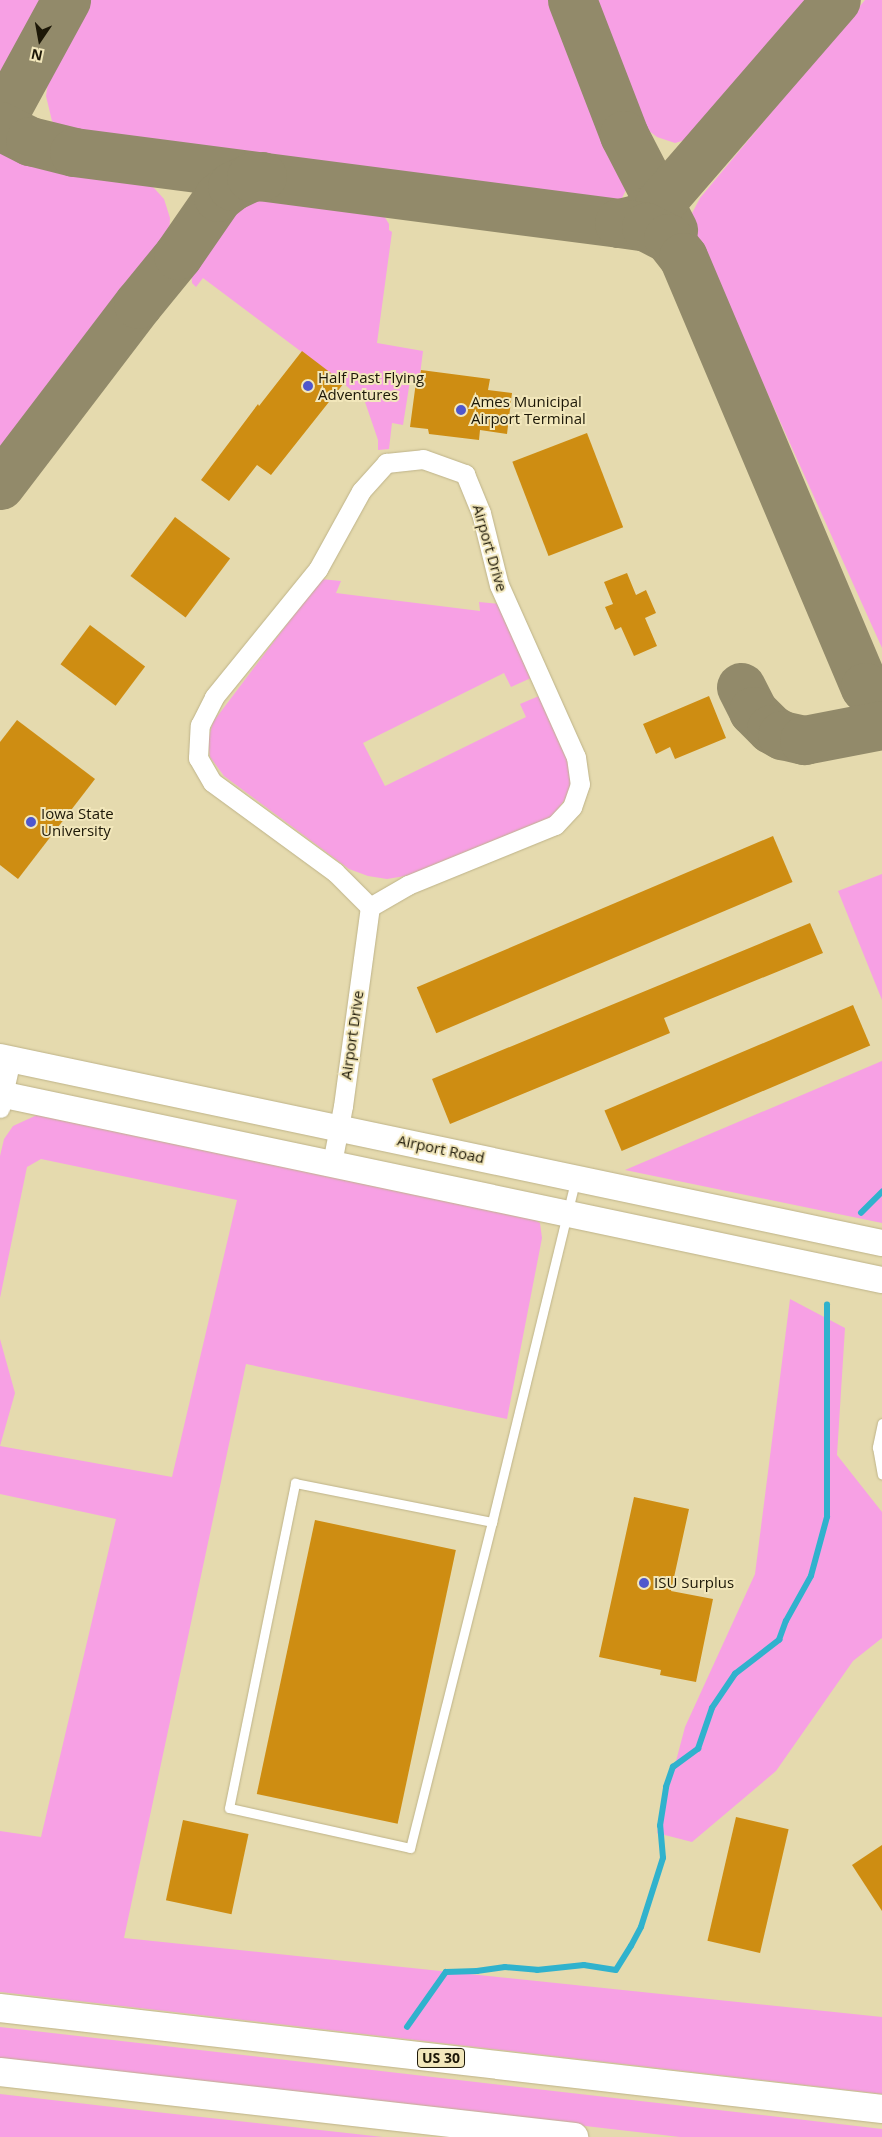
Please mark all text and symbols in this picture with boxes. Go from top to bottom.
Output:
north arrow [15,15,65,65]
text: N [29,45,44,66]
place label: Half Past Flying Adventures [318,368,424,403]
marker: Half Past Flying Adventures [302,380,314,392]
place label: Ames Municipal Airport Terminal [471,392,586,427]
marker: Ames Municipal Airport Terminal [455,404,467,416]
street label: Airport Drive [469,502,511,594]
place label: Iowa State University [41,804,114,839]
marker: Iowa State University [25,816,37,828]
street label: Airport Drive [337,989,367,1081]
street label: Airport Road [396,1131,486,1167]
place label: ISU Surplus [654,1574,734,1592]
marker: ISU Surplus [638,1577,650,1589]
road number: US 30 [416,2046,466,2070]

